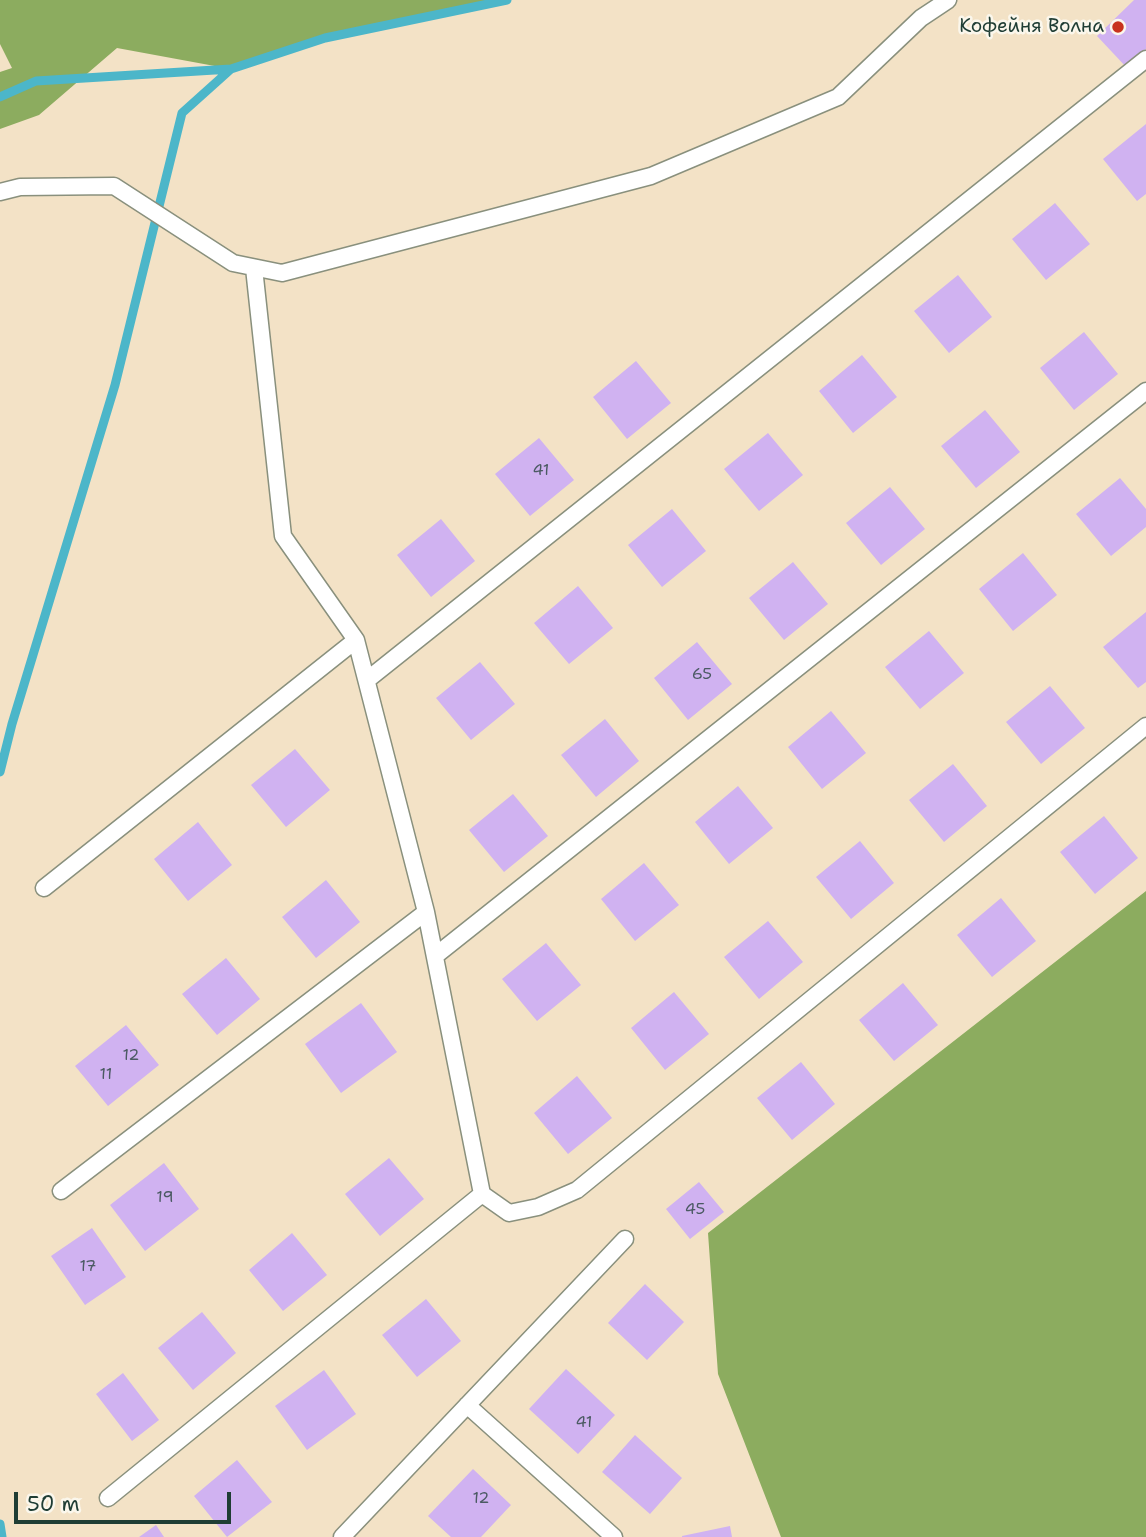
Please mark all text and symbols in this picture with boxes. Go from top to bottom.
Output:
place label: Кофейня Волна [959,16,1104,38]
marker: Кофейня Волна [1110,19,1126,35]
house number: 41 [532,461,550,481]
house number: 65 [692,665,712,685]
house number: 12 [122,1046,140,1066]
house number: 11 [100,1065,112,1085]
house number: 19 [156,1188,174,1208]
house number: 45 [685,1200,705,1220]
house number: 17 [79,1257,97,1277]
house number: 41 [575,1413,593,1433]
scale bar [18,1478,234,1522]
house number: 12 [472,1489,490,1509]
text: 50 m [27,1490,80,1518]

